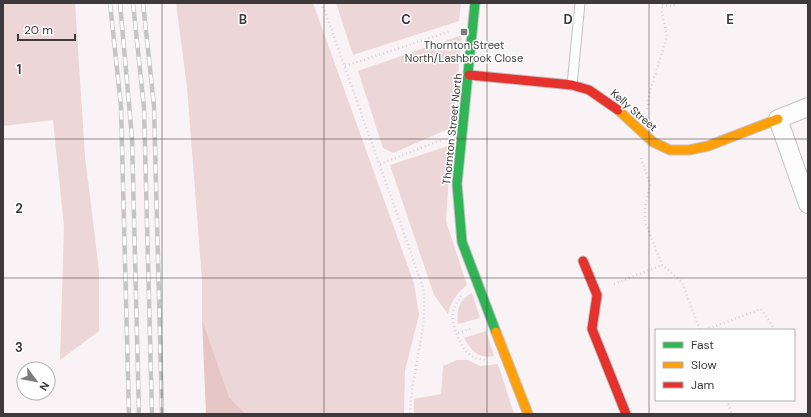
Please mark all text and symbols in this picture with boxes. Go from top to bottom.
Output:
text: B [239,11,247,28]
text: C [401,11,411,28]
text: D [563,11,573,28]
text: E [726,11,734,28]
scale bar [18,16,75,42]
text: 20 m [24,22,53,38]
marker: Thornton Street North/Lashbrook Close [459,27,469,37]
place label: Thornton Street North/Lashbrook Close [405,38,523,65]
text: 1 [17,61,21,78]
street label: Thornton Street North [439,72,465,186]
street label: Kelly Street [608,86,660,134]
text: 2 [15,200,23,217]
legend [655,329,795,401]
text: Fast [691,337,714,353]
text: 3 [15,339,23,356]
text: Slow [691,357,717,373]
north arrow [16,361,56,401]
text: Jam [691,377,714,393]
text: N [36,379,53,393]

